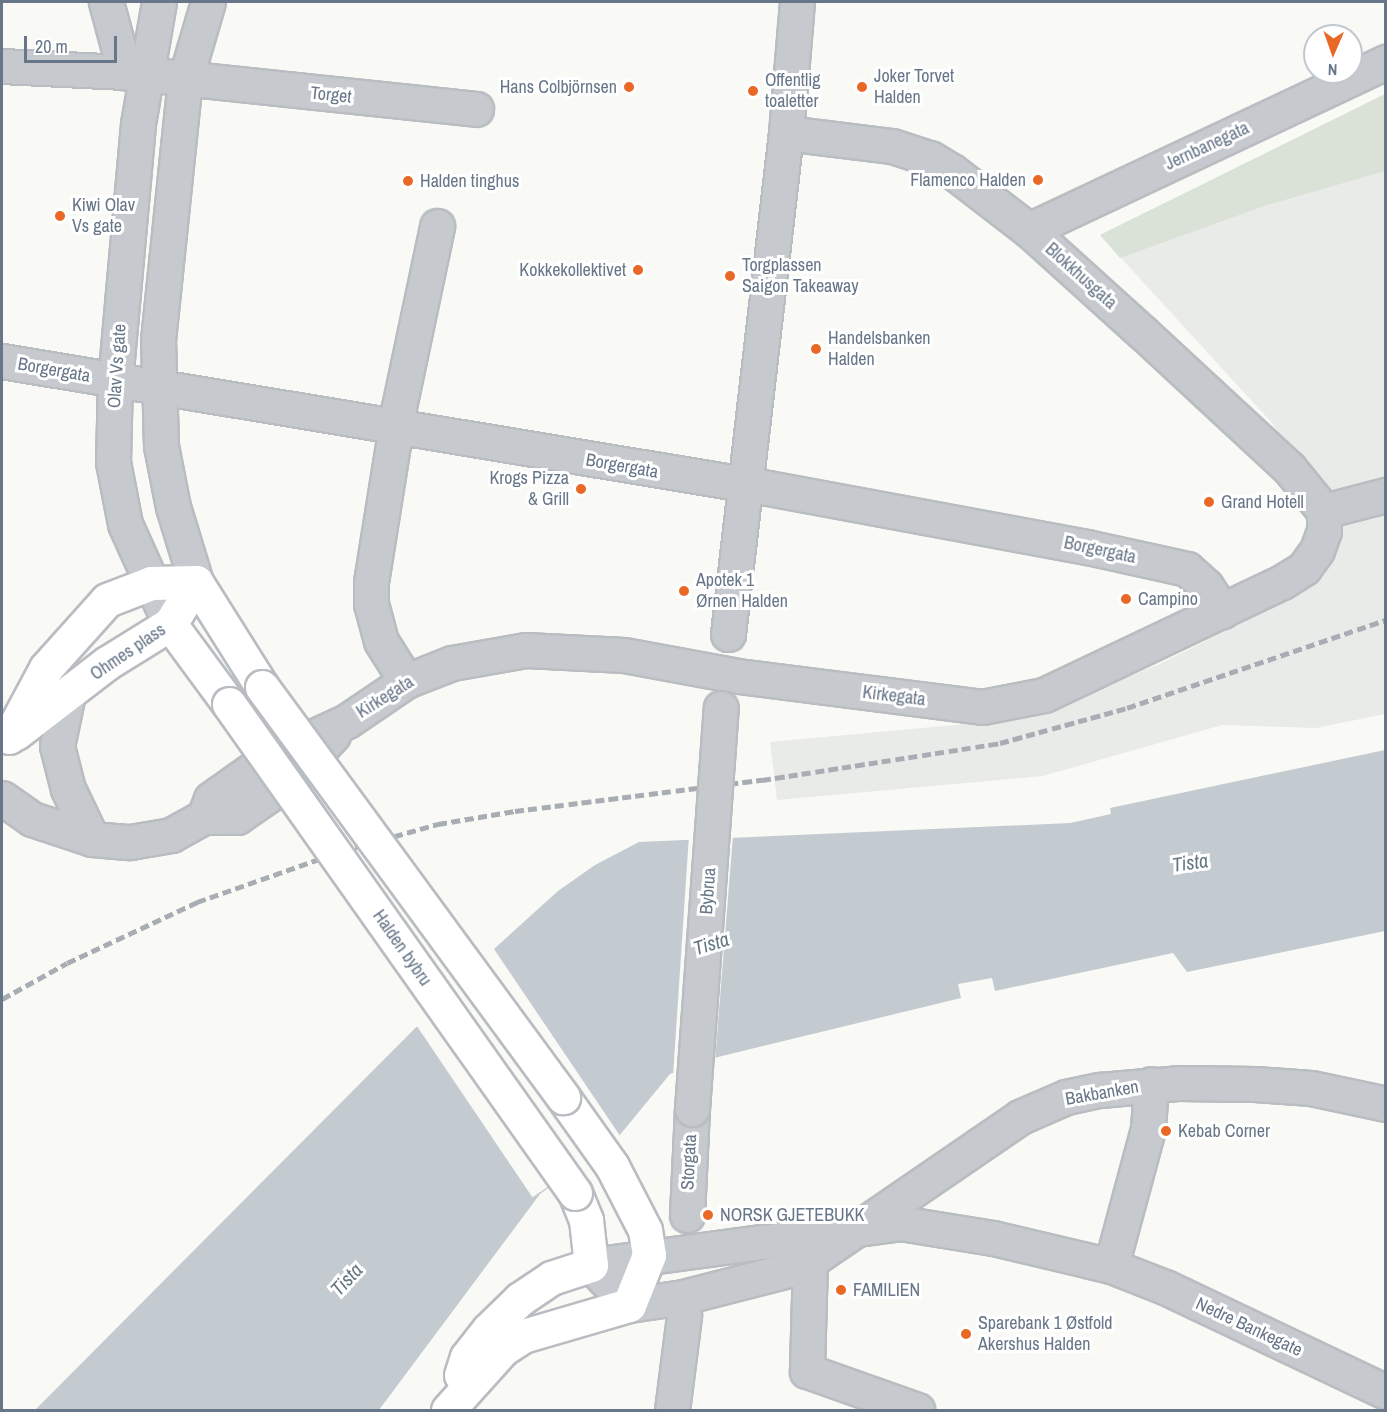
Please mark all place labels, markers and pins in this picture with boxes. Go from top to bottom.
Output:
place label: Joker Torvet Halden [874,66,954,109]
place label: Offentlig toaletter [765,70,821,112]
place label: Hans Colbjörnsen [500,76,617,98]
marker: Hans Colbjörnsen [622,80,636,94]
marker: Joker Torvet Halden [855,80,869,94]
marker: Offentlig toaletter [746,84,760,98]
place label: Flamenco Halden [910,169,1026,191]
place label: Halden tinghus [420,170,519,192]
marker: Flamenco Halden [1031,173,1045,187]
marker: Halden tinghus [401,174,415,188]
place label: Kiwi Olav Vs gate [72,195,135,238]
marker: Kiwi Olav Vs gate [53,209,67,223]
place label: Torgplassen Saigon Takeaway [742,255,859,298]
place label: Kokkekollektivet [519,259,626,281]
marker: Kokkekollektivet [631,263,645,277]
marker: Torgplassen Saigon Takeaway [723,269,737,283]
place label: Handelsbanken Halden [828,328,931,370]
marker: Handelsbanken Halden [809,342,823,356]
place label: Krogs Pizza & Grill [489,468,569,510]
marker: Krogs Pizza & Grill [574,482,588,496]
place label: Grand Hotell [1221,491,1304,513]
marker: Grand Hotell [1202,495,1216,509]
place label: Apotek 1 Ørnen Halden [696,570,788,612]
marker: Apotek 1 Ørnen Halden [677,584,691,598]
place label: Campino [1138,588,1198,610]
marker: Campino [1119,592,1133,606]
place label: Kebab Corner [1178,1120,1270,1142]
marker: Kebab Corner [1159,1124,1173,1138]
place label: NORSK GJETEBUKK [720,1204,864,1226]
marker: NORSK GJETEBUKK [701,1208,715,1222]
place label: FAMILIEN [853,1279,920,1301]
marker: FAMILIEN [834,1283,848,1297]
place label: Sparebank 1 Østfold Akershus Halden [978,1313,1113,1356]
marker: Sparebank 1 Østfold Akershus Halden [959,1327,973,1341]

